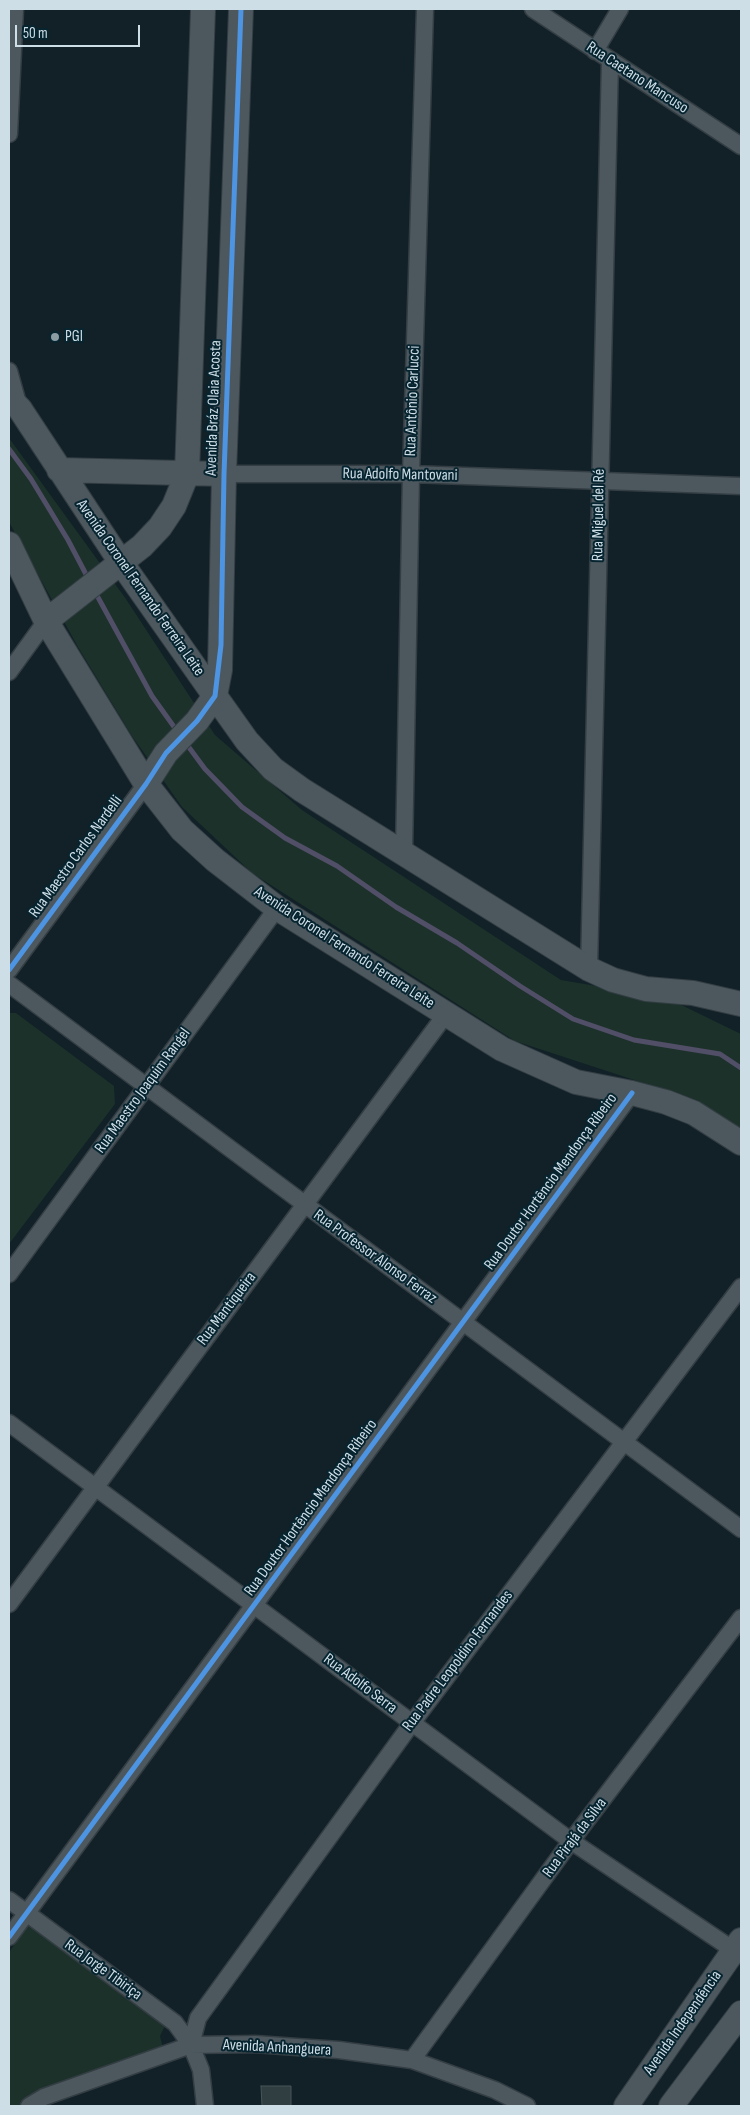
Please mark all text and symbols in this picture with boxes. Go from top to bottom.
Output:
scale bar [18,15,142,47]
text: 50 m [23,24,48,43]
street label: Rua Caetano Mancuso [582,38,692,118]
place label: PGI [65,327,83,347]
marker: PGI [49,331,61,343]
street label: Avenida Bráz Olaia Acosta [202,340,226,476]
street label: Rua Antônio Carlucci [401,345,425,457]
street label: Rua Adolfo Mantovani [342,464,458,486]
street label: Rua Miguel del Ré [589,469,609,561]
street label: Avenida Coronel Fernando Ferreira Leite [72,496,208,680]
street label: Rua Maestro Carlos Nardelli [25,792,127,922]
street label: Avenida Coronel Fernando Ferreira Leite [250,883,438,1013]
street label: Rua Maestro Joaquim Rangel [91,1025,195,1157]
street label: Rua Doutor Hortêncio Mendonça Ribeiro [480,1090,622,1274]
street label: Rua Professor Alonso Ferraz [310,1206,440,1308]
street label: Rua Mantiqueira [193,1269,261,1349]
street label: Rua Doutor Hortêncio Mendonça Ribeiro [240,1416,382,1600]
street label: Rua Padre Leopoldino Fernandes [399,1587,517,1735]
street label: Rua Adolfo Serra [319,1650,401,1718]
street label: Rua Pirajá da Silva [539,1794,611,1882]
street label: Rua Jorge Tibiriça [60,1935,146,2005]
street label: Avenida Independência [640,1967,726,2079]
street label: Avenida Anhanguera [222,2036,332,2060]

